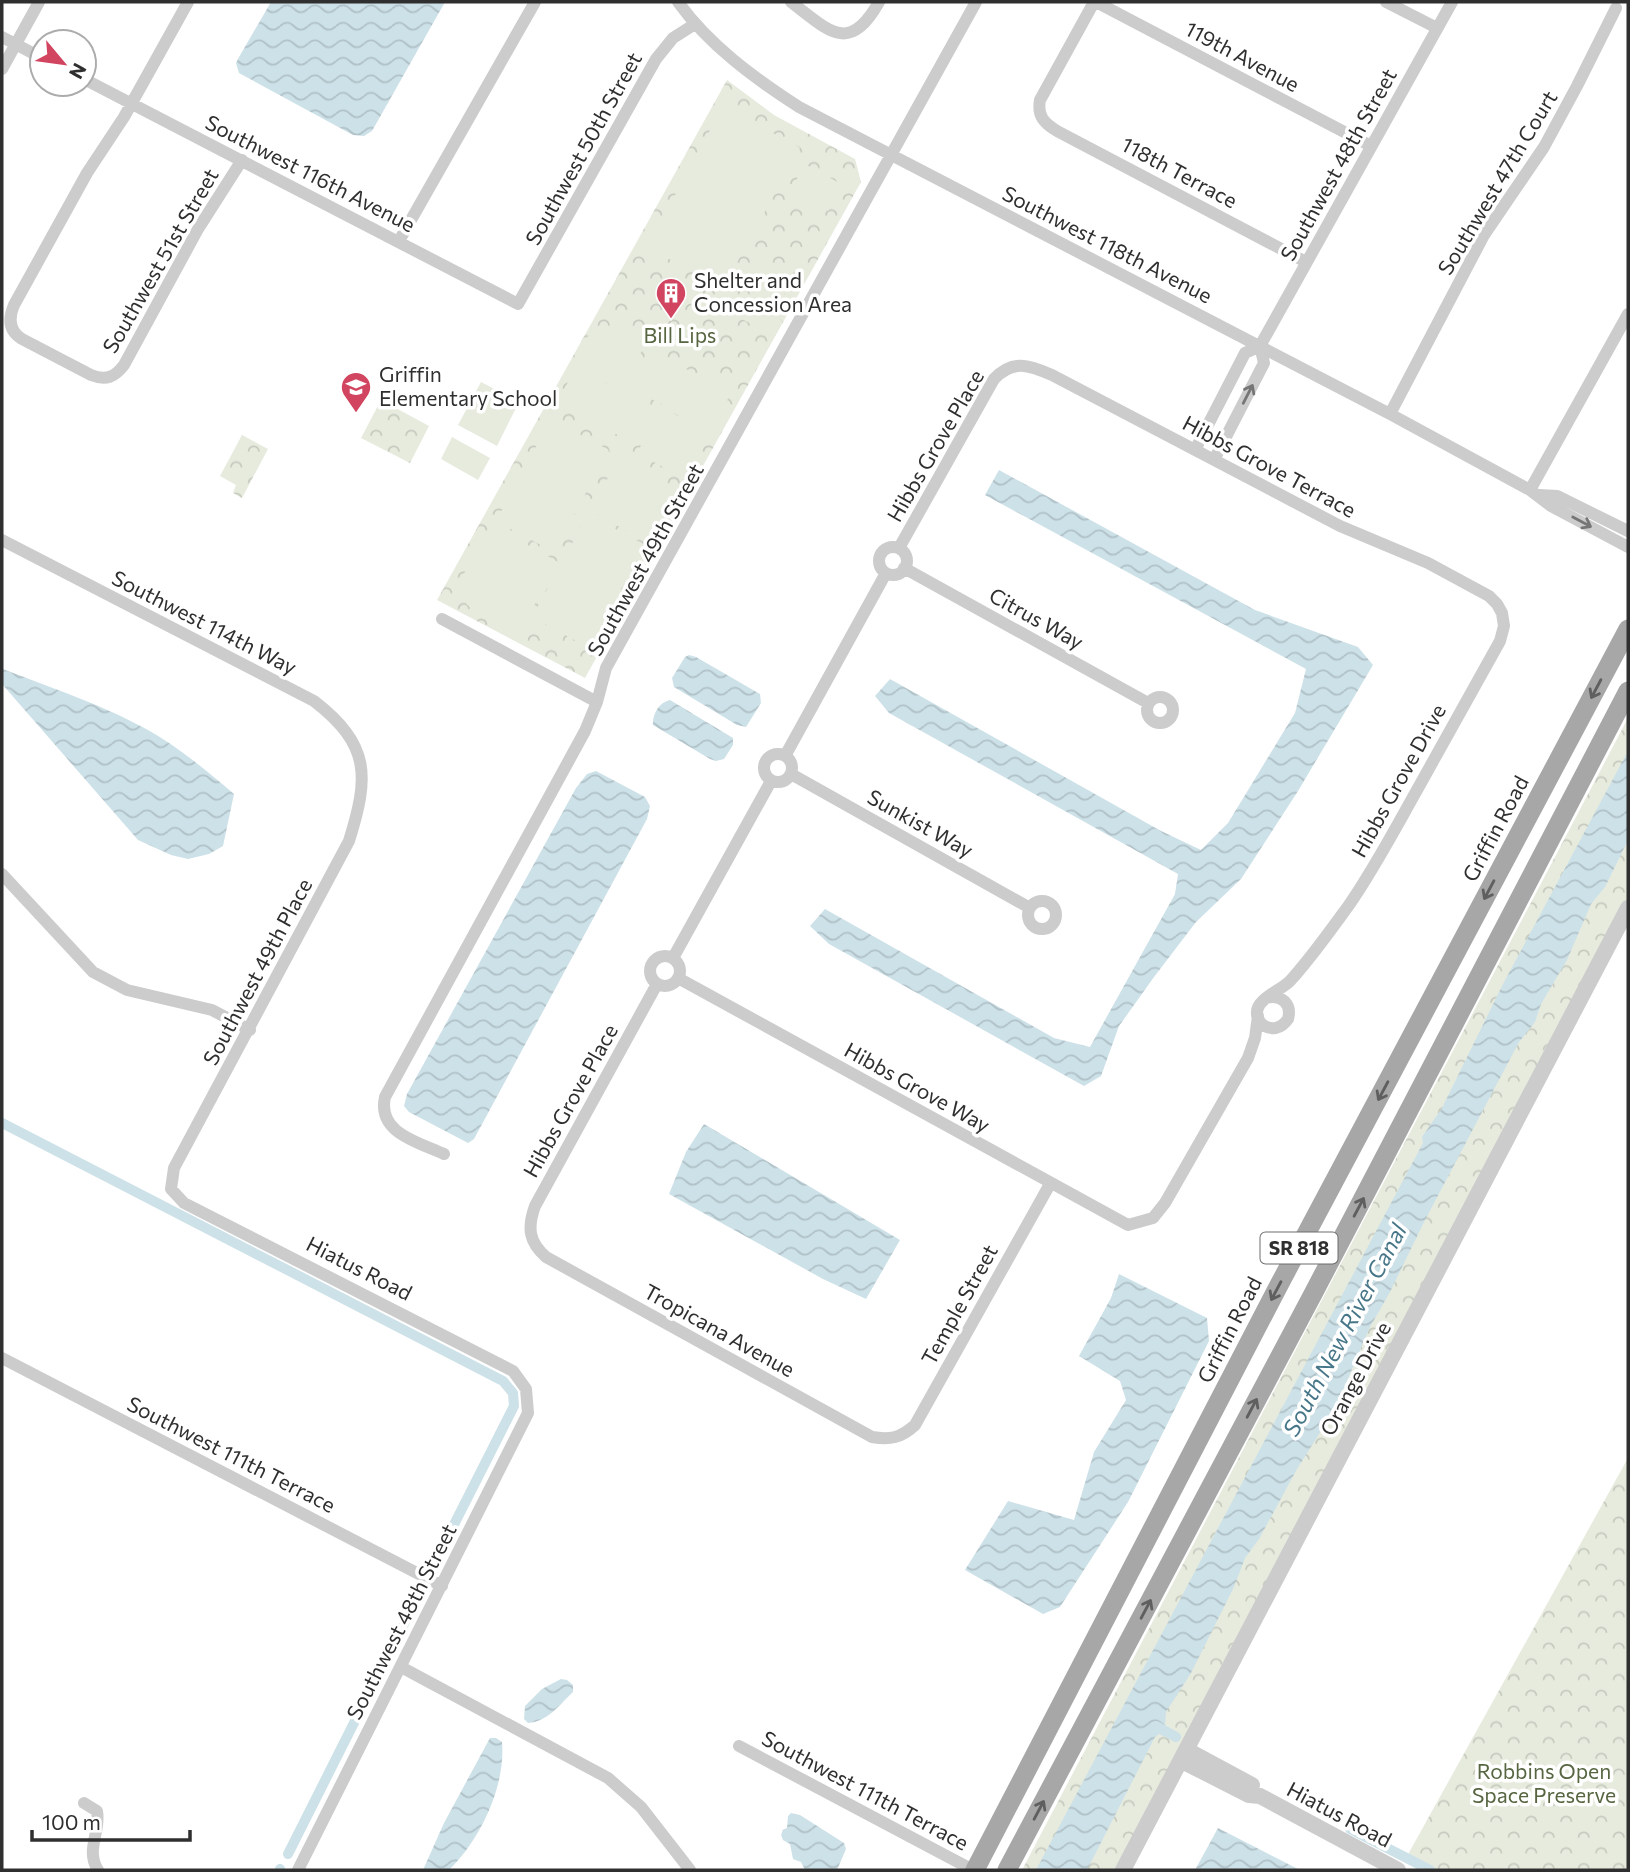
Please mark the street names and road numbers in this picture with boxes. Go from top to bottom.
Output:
street label: 119th Avenue [1181,15,1304,96]
street label: Southwest 50th Street [519,48,646,249]
street label: Southwest 48th Street [1274,64,1401,265]
street label: Southwest 47th Court [1432,86,1562,279]
street label: Southwest 116th Avenue [202,109,420,236]
street label: 118th Terrace [1118,131,1242,213]
street label: Southwest 51st Street [97,163,223,357]
street label: Southwest 118th Avenue [999,180,1217,307]
street label: Hibbs Grove Place [881,365,988,526]
street label: Hibbs Grove Terrace [1179,409,1361,522]
street label: Southwest 49th Street [581,459,708,660]
street label: Southwest 114th Way [108,564,301,679]
street label: Citrus Way [985,582,1088,654]
street label: Hibbs Grove Drive [1345,699,1450,861]
street label: Griffin Road [1456,771,1533,885]
street label: Sunkist Way [864,783,978,862]
street label: Southwest 49th Place [197,874,316,1069]
street label: Hibbs Grove Place [517,1019,622,1181]
street label: Hibbs Grove Way [841,1036,995,1137]
street label: Hiatus Road [303,1230,417,1305]
road number: SR 818 [1260,1232,1338,1264]
street label: Temple Street [915,1240,1002,1369]
street label: Griffin Road [1191,1272,1266,1387]
street label: Tropicana Avenue [640,1278,799,1381]
street label: Orange Drive [1314,1317,1395,1440]
street label: Southwest 111th Terrace [123,1390,340,1517]
street label: Southwest 48th Street [340,1519,461,1723]
street label: Southwest 111th Terrace [758,1725,973,1855]
street label: Hiatus Road [1283,1776,1396,1852]

